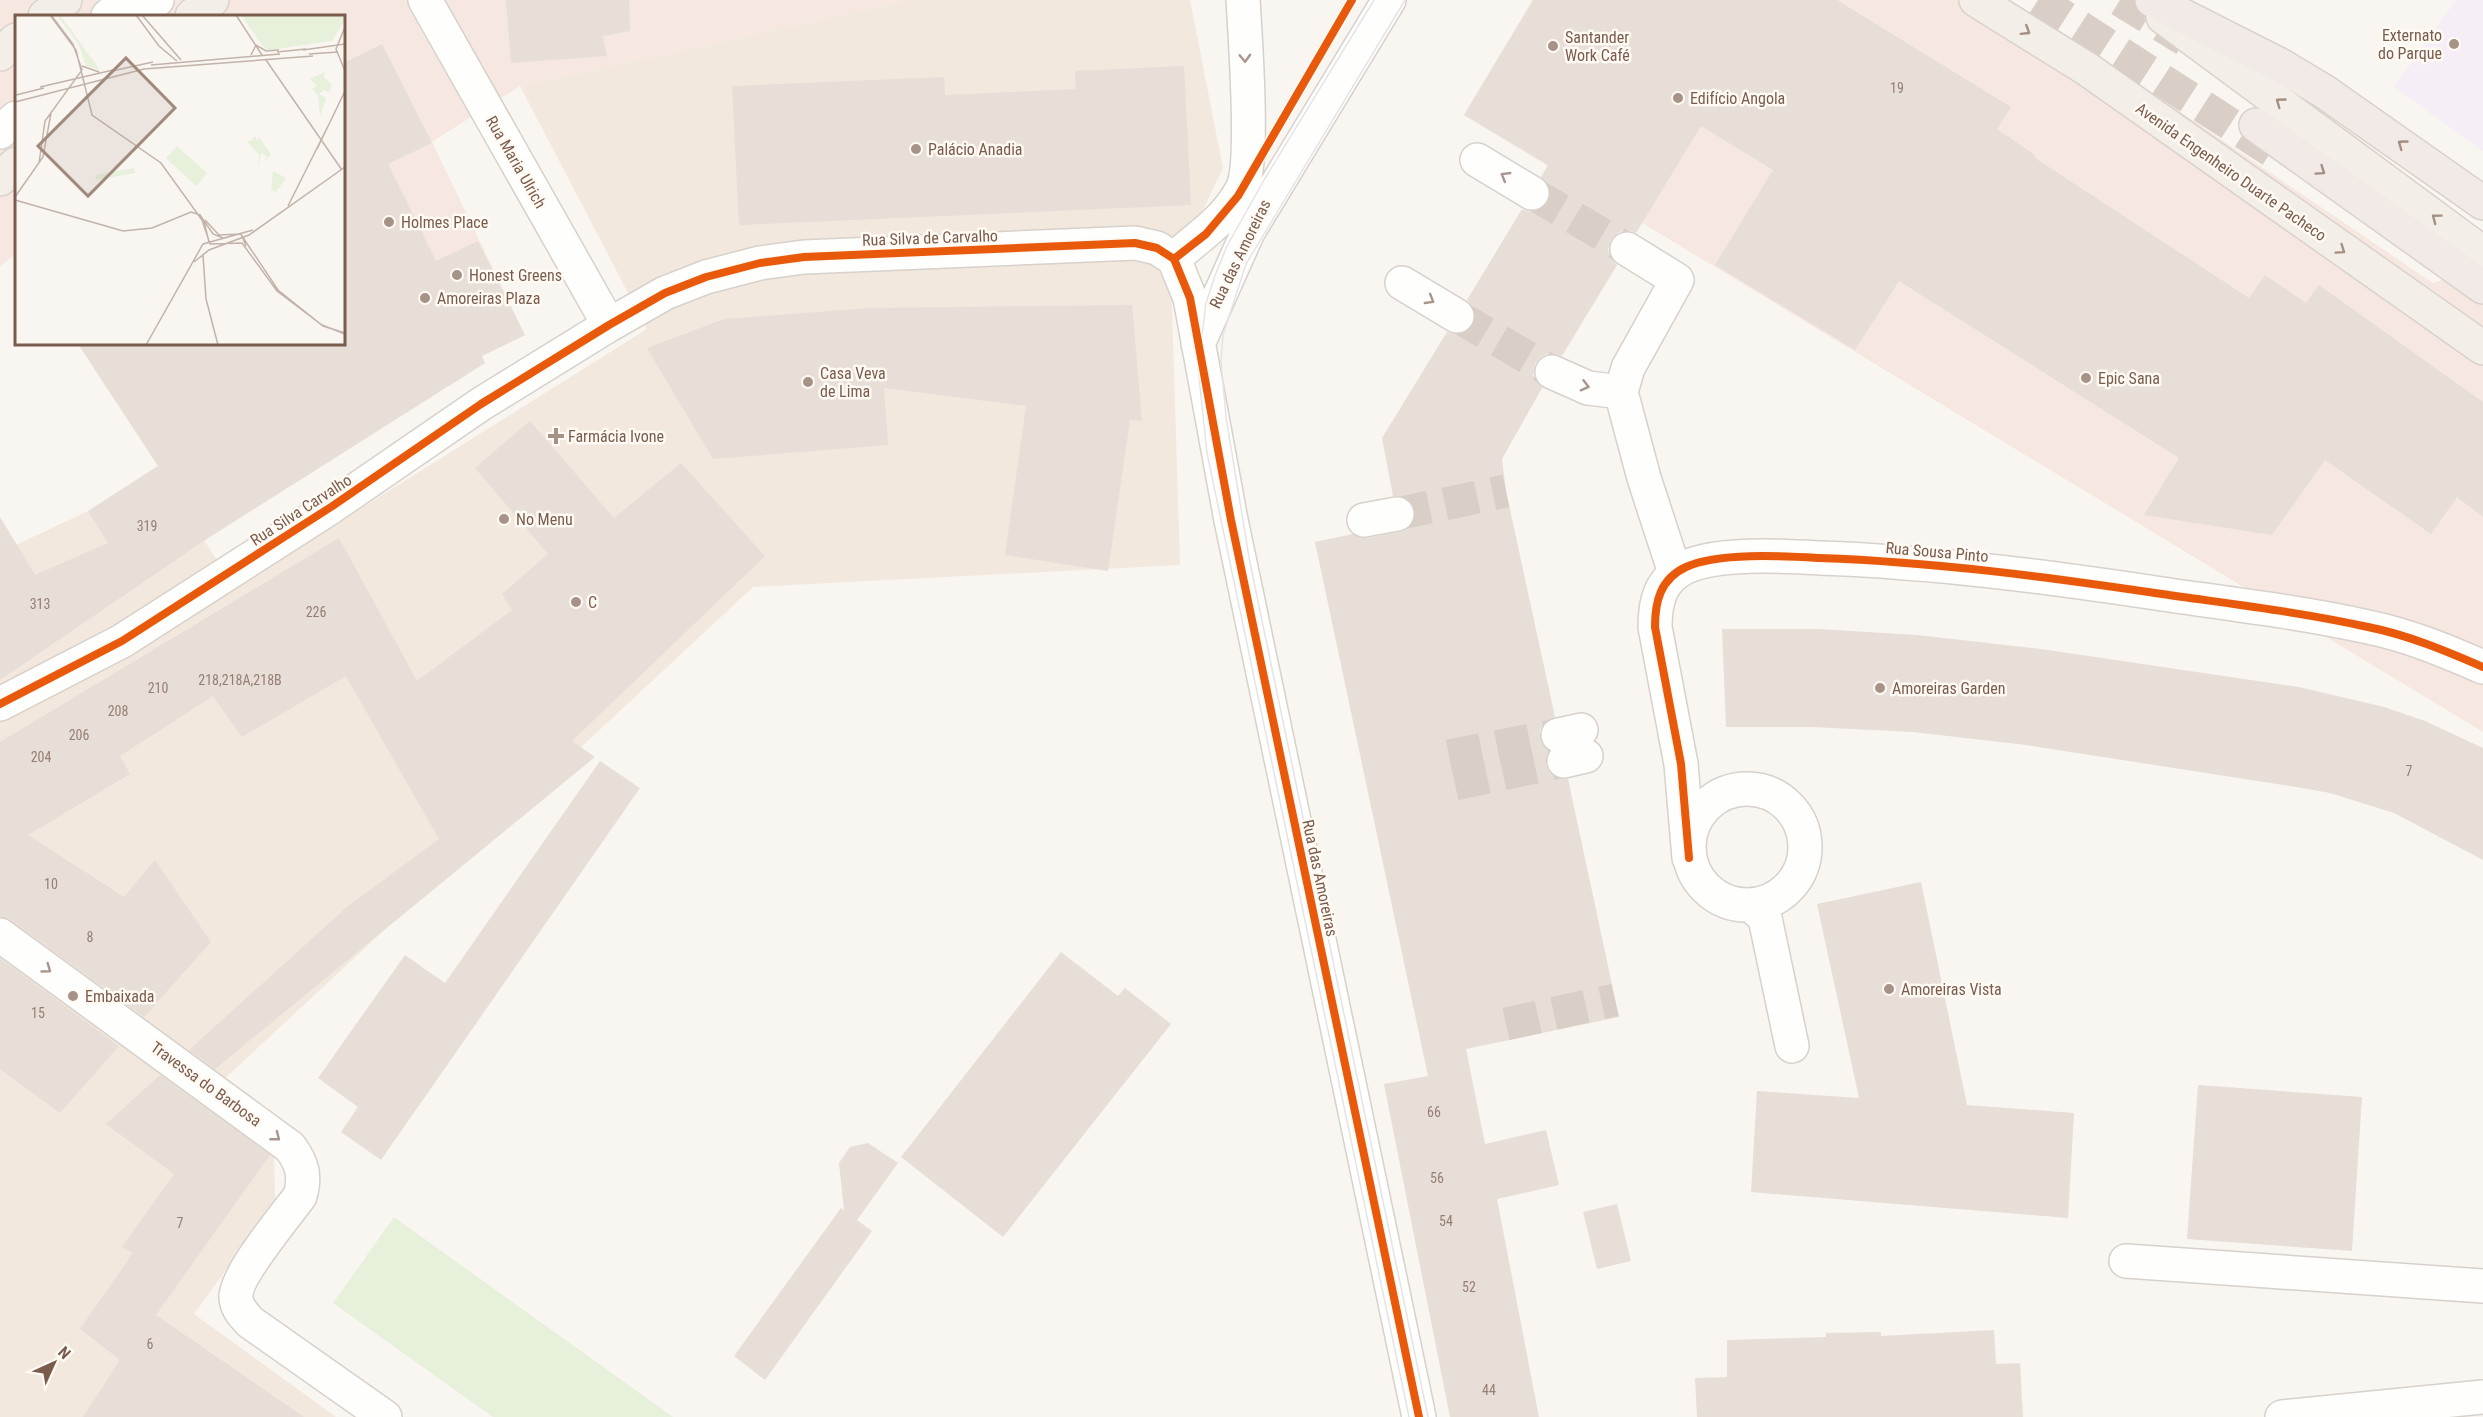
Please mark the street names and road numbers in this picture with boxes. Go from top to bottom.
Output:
street label: Avenida Engenheiro Duarte Pacheco [2132,99,2330,245]
street label: Rua Maria Ulrich [482,112,550,212]
street label: Rua das Amoreiras [1205,196,1275,312]
street label: Rua Silva de Carvalho [862,226,998,250]
street label: Rua Silva Carvalho [247,470,355,550]
street label: Rua Sousa Pinto [1885,538,1989,566]
street label: Rua das Amoreiras [1298,818,1342,938]
street label: Travessa do Barbosa [147,1038,265,1130]

